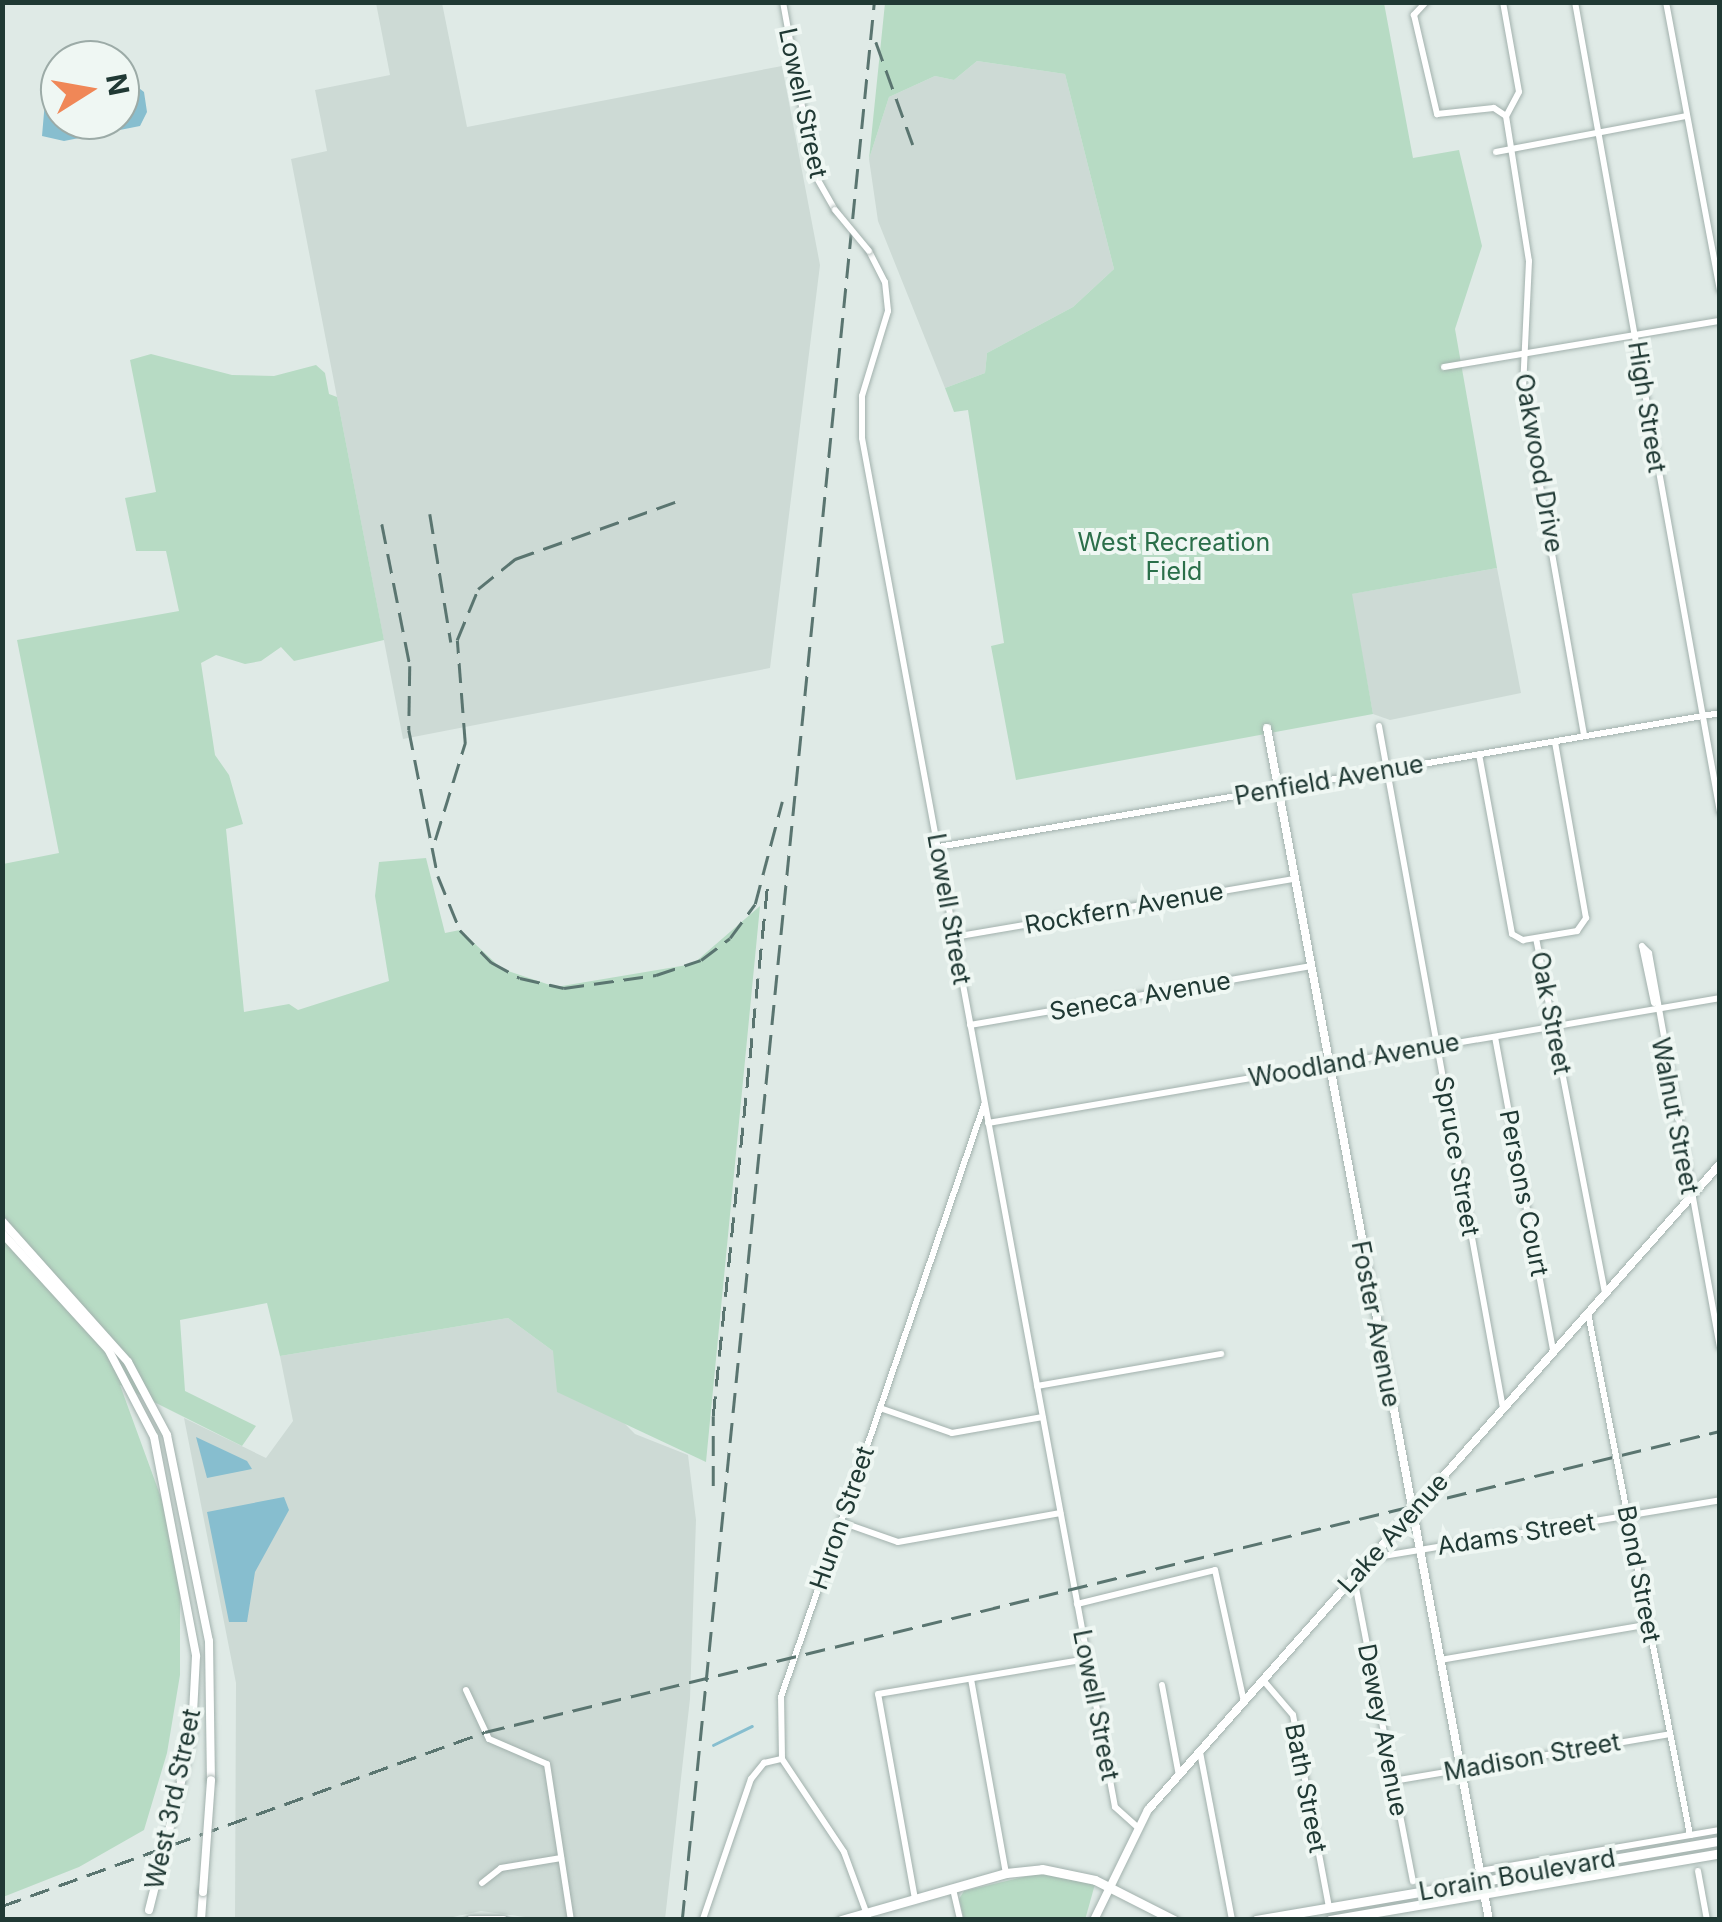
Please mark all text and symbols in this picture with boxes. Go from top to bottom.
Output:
street label: Lowell Street [772,25,834,181]
north arrow [40,40,140,140]
text: N [99,71,136,98]
street label: High Street [1622,339,1672,475]
street label: Oakwood Drive [1508,371,1570,555]
park label: West Recreation Field [1078,528,1270,587]
street label: Penfield Avenue [1232,749,1426,811]
street label: Lowell Street [921,831,977,987]
street label: Rockfern Avenue [1022,876,1226,940]
street label: Oak Street [1524,949,1578,1077]
street label: Seneca Avenue [1047,965,1233,1027]
street label: Woodland Avenue [1246,1027,1462,1093]
street label: Walnut Street [1645,1035,1705,1197]
street label: Spruce Street [1428,1074,1486,1238]
street label: Persons Court [1493,1107,1555,1279]
street label: Foster Avenue [1345,1238,1407,1410]
street label: Huron Street [803,1442,881,1594]
street label: Lake Avenue [1331,1467,1455,1599]
street label: Bond Street [1611,1503,1667,1645]
street label: Adams Street [1435,1507,1597,1561]
street label: Lowell Street [1067,1627,1125,1783]
street label: Dewey Avenue [1352,1641,1414,1819]
street label: West 3rd Street [139,1706,207,1892]
street label: Bath Street [1279,1721,1333,1855]
street label: Madison Street [1441,1727,1623,1787]
street label: Lorain Boulevard [1416,1843,1618,1907]

